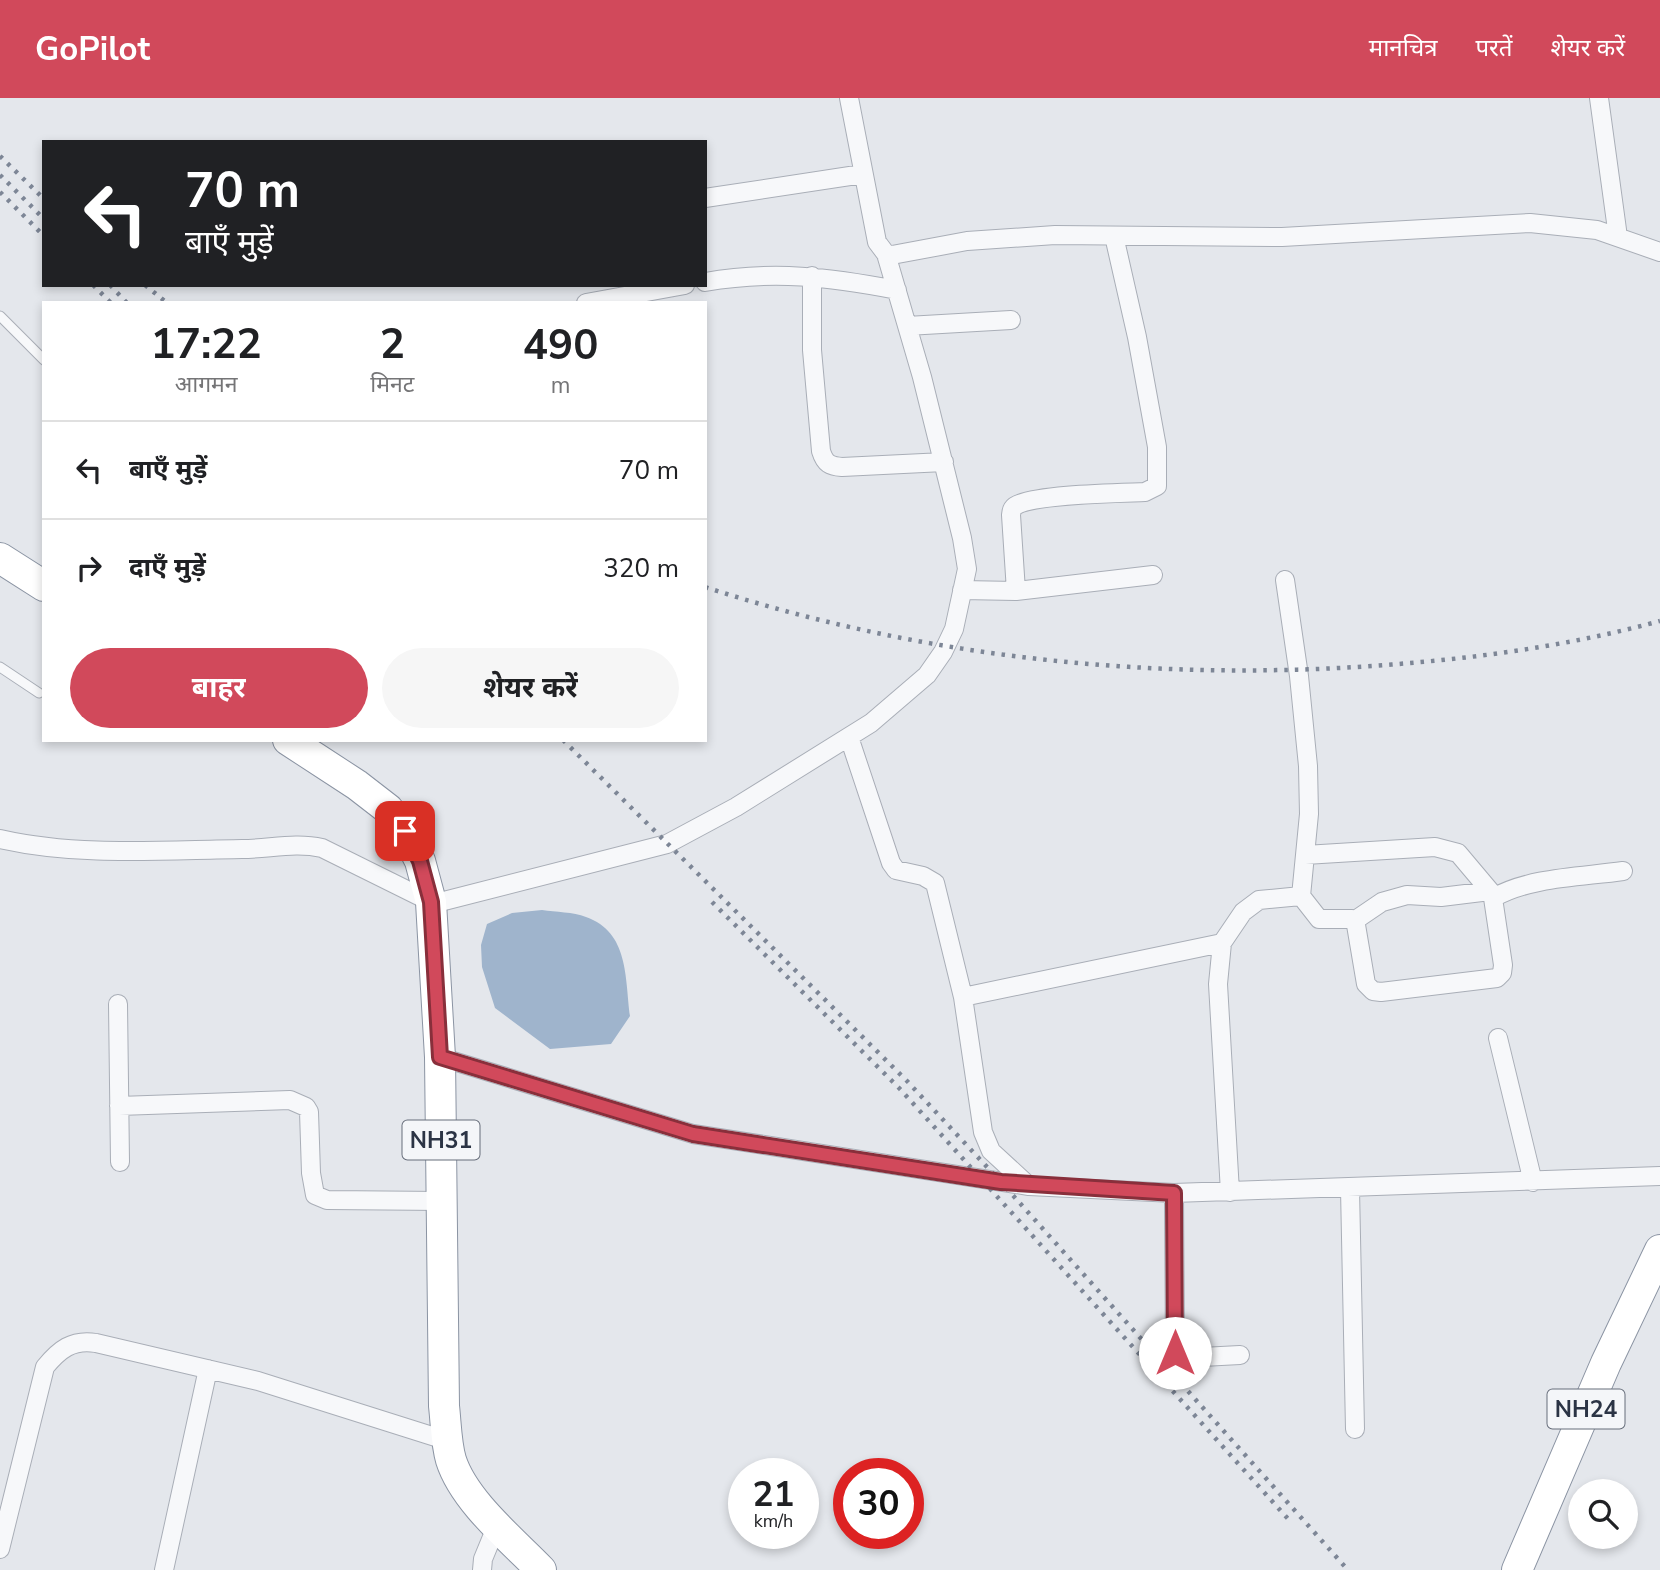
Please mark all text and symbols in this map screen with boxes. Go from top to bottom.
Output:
text: GoPilot [35,27,150,72]
text: मानचित्र [1369,32,1437,64]
text: परतें [1475,32,1513,64]
text: शेयर करें [1551,32,1625,64]
text: 70 m [185,157,300,224]
icon: left [70,168,161,259]
text: बाएँ मुड़ें [185,221,274,264]
text: 17:22 [151,316,262,373]
text: 2 [380,316,405,373]
text: 490 [523,317,598,374]
text: आगमन [175,369,238,400]
text: मिनट [370,369,414,400]
text: m [551,370,571,401]
icon: left [70,451,108,489]
text: बाएँ मुड़ें [129,452,207,487]
text: 70 m [619,453,679,488]
icon: right [70,549,108,587]
text: दाएँ मुड़ें [129,550,206,585]
text: 320 m [603,551,679,586]
button: बाहर [70,648,368,728]
button: शेयर करें [382,648,679,728]
pin [375,801,435,861]
icon: arrive [386,812,424,850]
road number: NH31 [402,1121,480,1160]
position arrow [1138,1316,1212,1390]
road number: NH24 [1548,1390,1624,1428]
speed limit sign: 30 [833,1458,924,1549]
text: 21 [752,1471,795,1518]
map controls [1568,1479,1638,1549]
button: search [1568,1479,1638,1549]
text: km/h [754,1509,793,1533]

